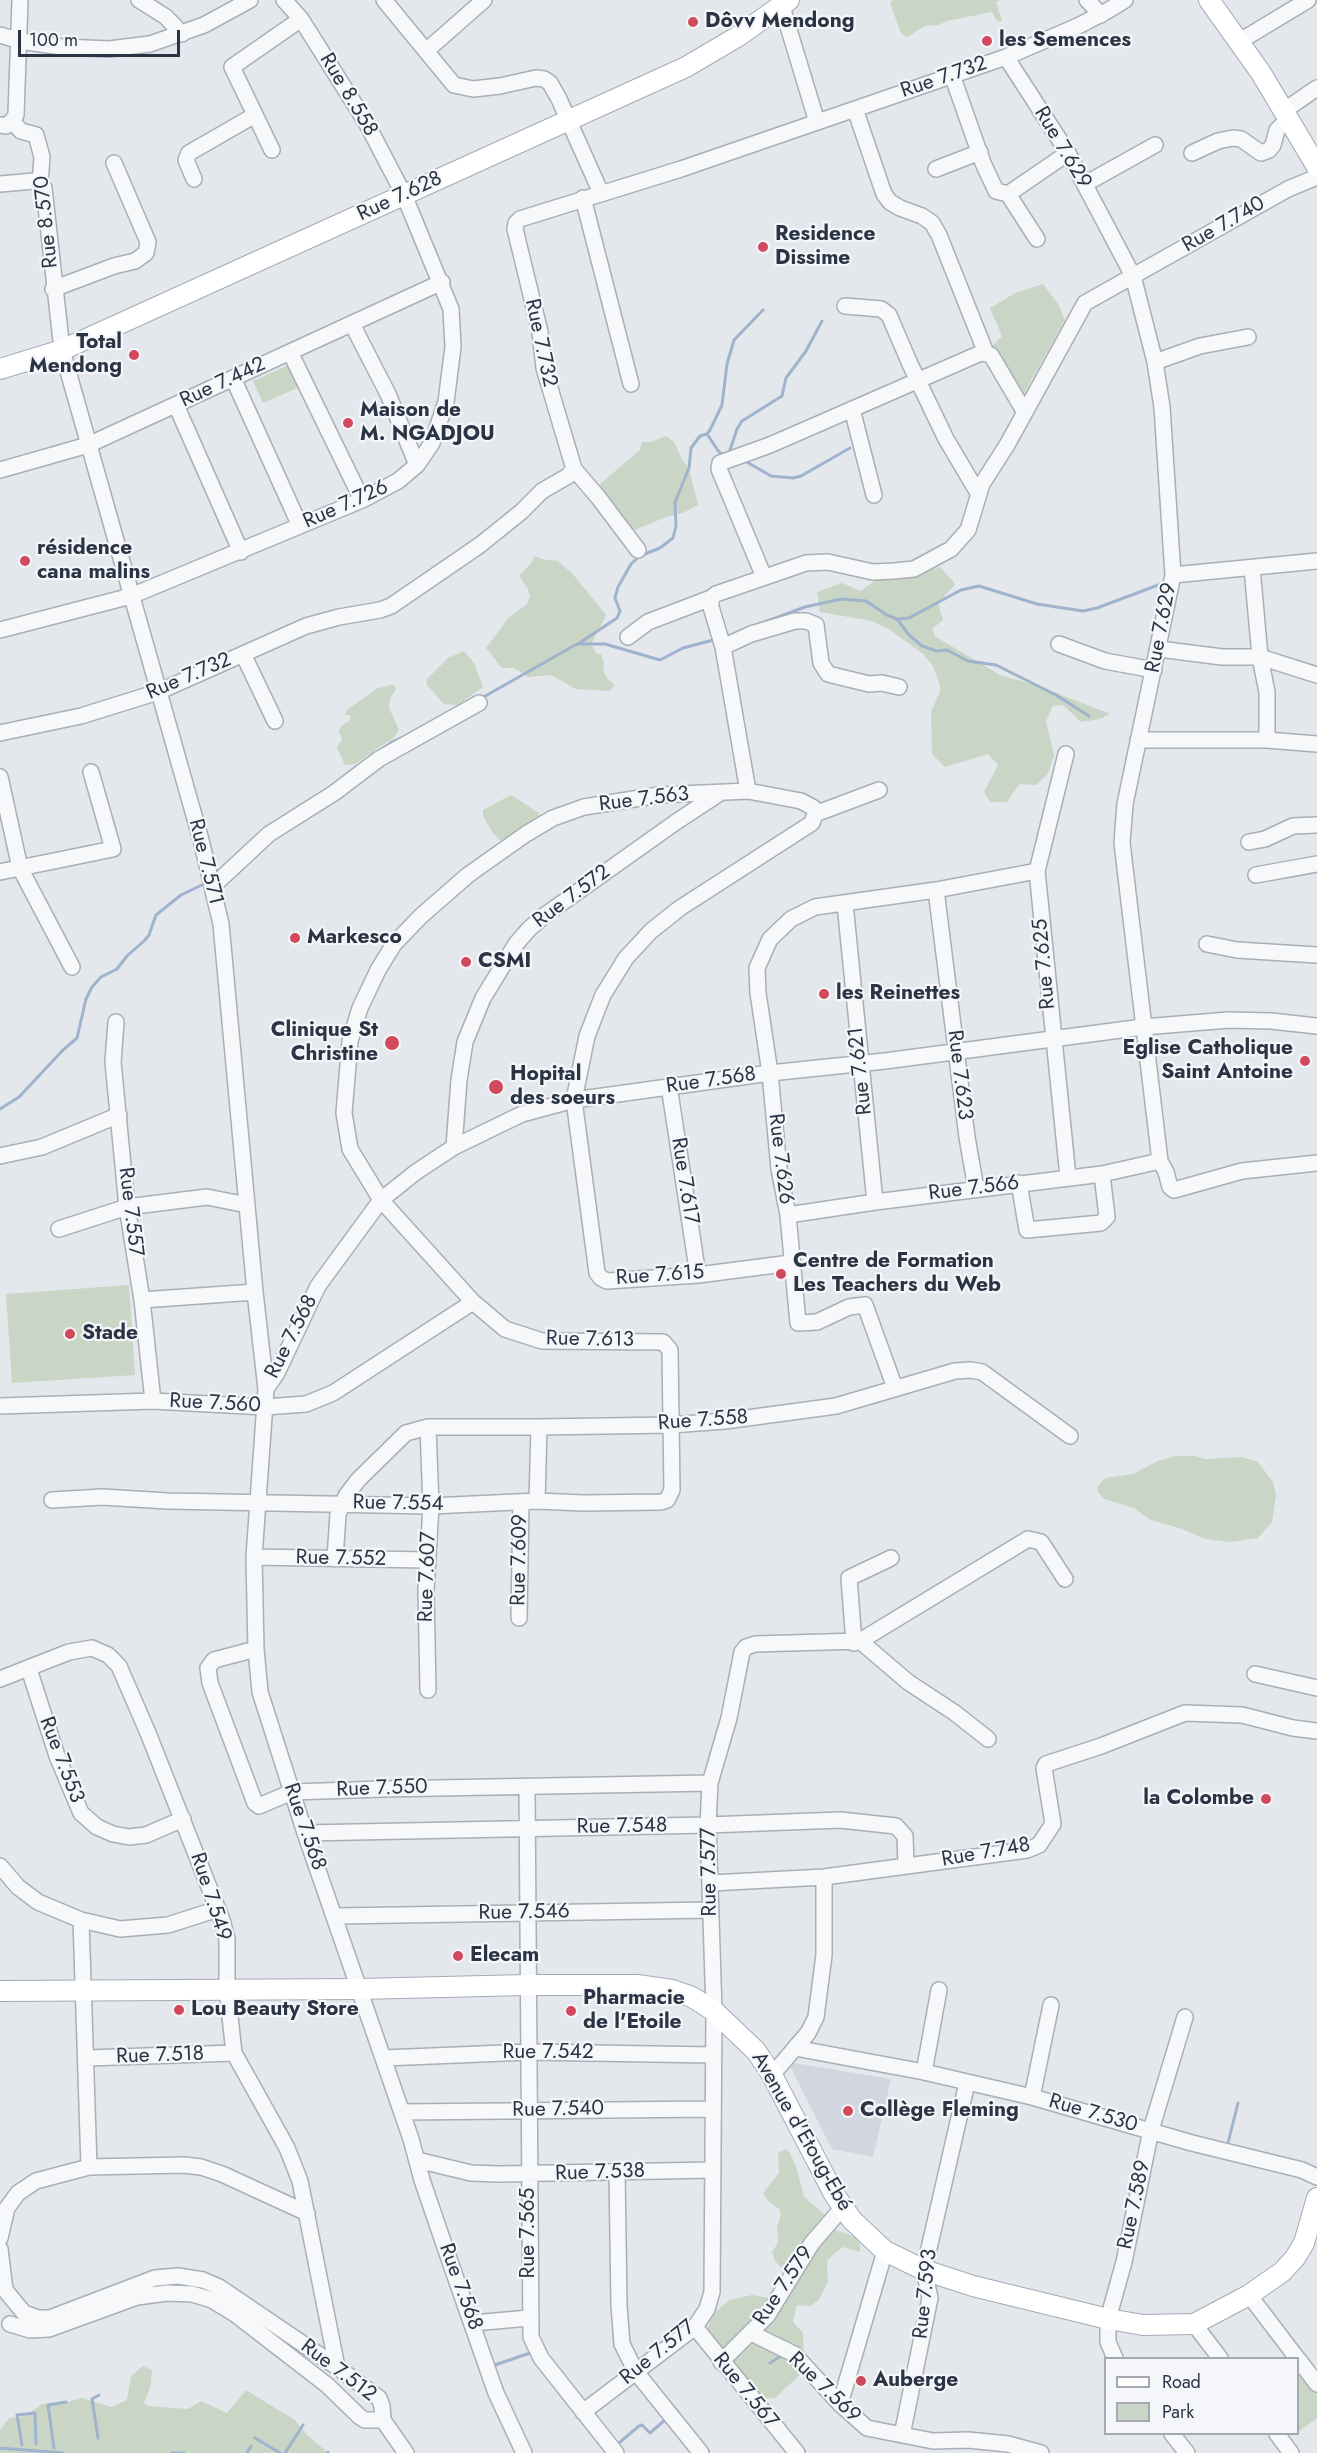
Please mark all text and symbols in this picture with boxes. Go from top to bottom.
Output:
place label: Dôvv Mendong [705,9,855,35]
marker: Dôvv Mendong [686,15,700,29]
scale bar [21,18,183,56]
text: 100 m [29,27,78,53]
place label: les Semences [999,28,1131,54]
marker: les Semences [980,34,994,48]
street label: Rue 8.558 [313,49,383,141]
street label: Rue 7.732 [898,52,990,104]
street label: Rue 7.629 [1028,102,1096,194]
street label: Rue 7.628 [354,166,446,228]
street label: Rue 8.570 [30,175,64,269]
street label: Rue 7.740 [1178,191,1270,259]
place label: Residence Dissime [775,222,875,272]
marker: Residence Dissime [756,240,770,254]
street label: Rue 7.732 [518,297,562,389]
place label: Total Mendong [29,330,122,380]
marker: Total Mendong [127,348,141,362]
street label: Rue 7.442 [176,352,270,414]
place label: Maison de M. NGADJOU [360,398,495,448]
marker: Maison de M. NGADJOU [341,416,355,430]
street label: Rue 7.726 [300,475,392,535]
place label: résidence cana malins [37,536,150,586]
marker: résidence cana malins [18,554,32,568]
street label: Rue 7.629 [1141,581,1183,675]
street label: Rue 7.732 [143,648,235,706]
street label: Rue 7.563 [598,782,690,818]
street label: Rue 7.571 [182,817,228,907]
street label: Rue 7.572 [529,860,615,934]
street label: Rue 7.625 [1028,918,1062,1010]
place label: Markesco [307,925,402,951]
marker: Markesco [288,931,302,945]
place label: CSMI [478,949,531,975]
marker: CSMI [459,955,473,969]
place label: les Reinettes [836,981,960,1007]
marker: les Reinettes [817,987,831,1001]
place label: Clinique St Christine [271,1018,378,1068]
street label: Rue 7.621 [844,1026,878,1116]
street label: Rue 7.623 [941,1028,977,1122]
marker: Clinique St Christine [383,1034,401,1052]
place label: Eglise Catholique Saint Antoine [1123,1036,1293,1086]
marker: Eglise Catholique Saint Antoine [1298,1054,1312,1068]
place label: Hopital des soeurs [510,1062,615,1112]
street label: Rue 7.568 [664,1062,758,1100]
marker: Hopital des soeurs [487,1078,505,1096]
street label: Rue 7.626 [762,1112,798,1206]
street label: Rue 7.617 [665,1136,703,1226]
street label: Rue 7.557 [112,1166,148,1258]
street label: Rue 7.566 [927,1171,1021,1207]
place label: Centre de Formation Les Teachers du Web [793,1249,1001,1299]
street label: Rue 7.615 [615,1260,705,1292]
marker: Centre de Formation Les Teachers du Web [774,1267,788,1281]
street label: Rue 7.568 [260,1291,324,1383]
place label: Stade [82,1321,138,1347]
marker: Stade [63,1327,77,1341]
street label: Rue 7.613 [546,1327,634,1353]
street label: Rue 7.560 [169,1389,261,1419]
street label: Rue 7.558 [657,1405,749,1437]
street label: Rue 7.554 [352,1491,444,1517]
street label: Rue 7.609 [507,1514,533,1606]
street label: Rue 7.607 [414,1531,442,1623]
street label: Rue 7.552 [295,1546,387,1572]
street label: Rue 7.553 [33,1713,89,1807]
street label: Rue 7.550 [336,1775,428,1803]
street label: Rue 7.568 [277,1780,331,1874]
place label: la Colombe [1143,1786,1254,1812]
marker: la Colombe [1259,1792,1273,1806]
street label: Rue 7.548 [576,1814,668,1840]
street label: Rue 7.577 [697,1827,723,1917]
street label: Rue 7.748 [940,1833,1032,1873]
street label: Rue 7.549 [184,1850,236,1944]
street label: Rue 7.546 [478,1900,570,1926]
place label: Elecam [470,1943,539,1969]
marker: Elecam [451,1949,465,1963]
place label: Pharmacie de l'Etoile [583,1986,685,2036]
place label: Lou Beauty Store [191,1997,359,2023]
marker: Lou Beauty Store [172,2003,186,2017]
marker: Pharmacie de l'Etoile [564,2004,578,2018]
street label: Rue 7.542 [502,2040,594,2066]
street label: Rue 7.518 [116,2042,204,2070]
street label: Avenue d'Etoug-Ebé [745,2048,857,2216]
street label: Rue 7.530 [1046,2089,1140,2139]
street label: Rue 7.540 [512,2097,604,2123]
place label: Collège Fleming [860,2098,1019,2124]
marker: Collège Fleming [841,2104,855,2118]
street label: Rue 7.589 [1113,2158,1157,2252]
street label: Rue 7.538 [555,2159,645,2187]
street label: Rue 7.565 [516,2188,542,2278]
street label: Rue 7.568 [433,2240,487,2334]
street label: Rue 7.579 [748,2242,820,2330]
street label: Rue 7.593 [909,2248,943,2340]
street label: Rue 7.577 [615,2315,701,2391]
street label: Rue 7.512 [295,2334,381,2408]
street label: Rue 7.569 [782,2347,866,2429]
street label: Rue 7.567 [707,2348,783,2434]
legend [1104,2357,1299,2435]
place label: Auberge [873,2368,958,2394]
text: Road [1162,2369,1201,2395]
marker: Auberge [854,2374,868,2388]
text: Park [1162,2399,1194,2425]

